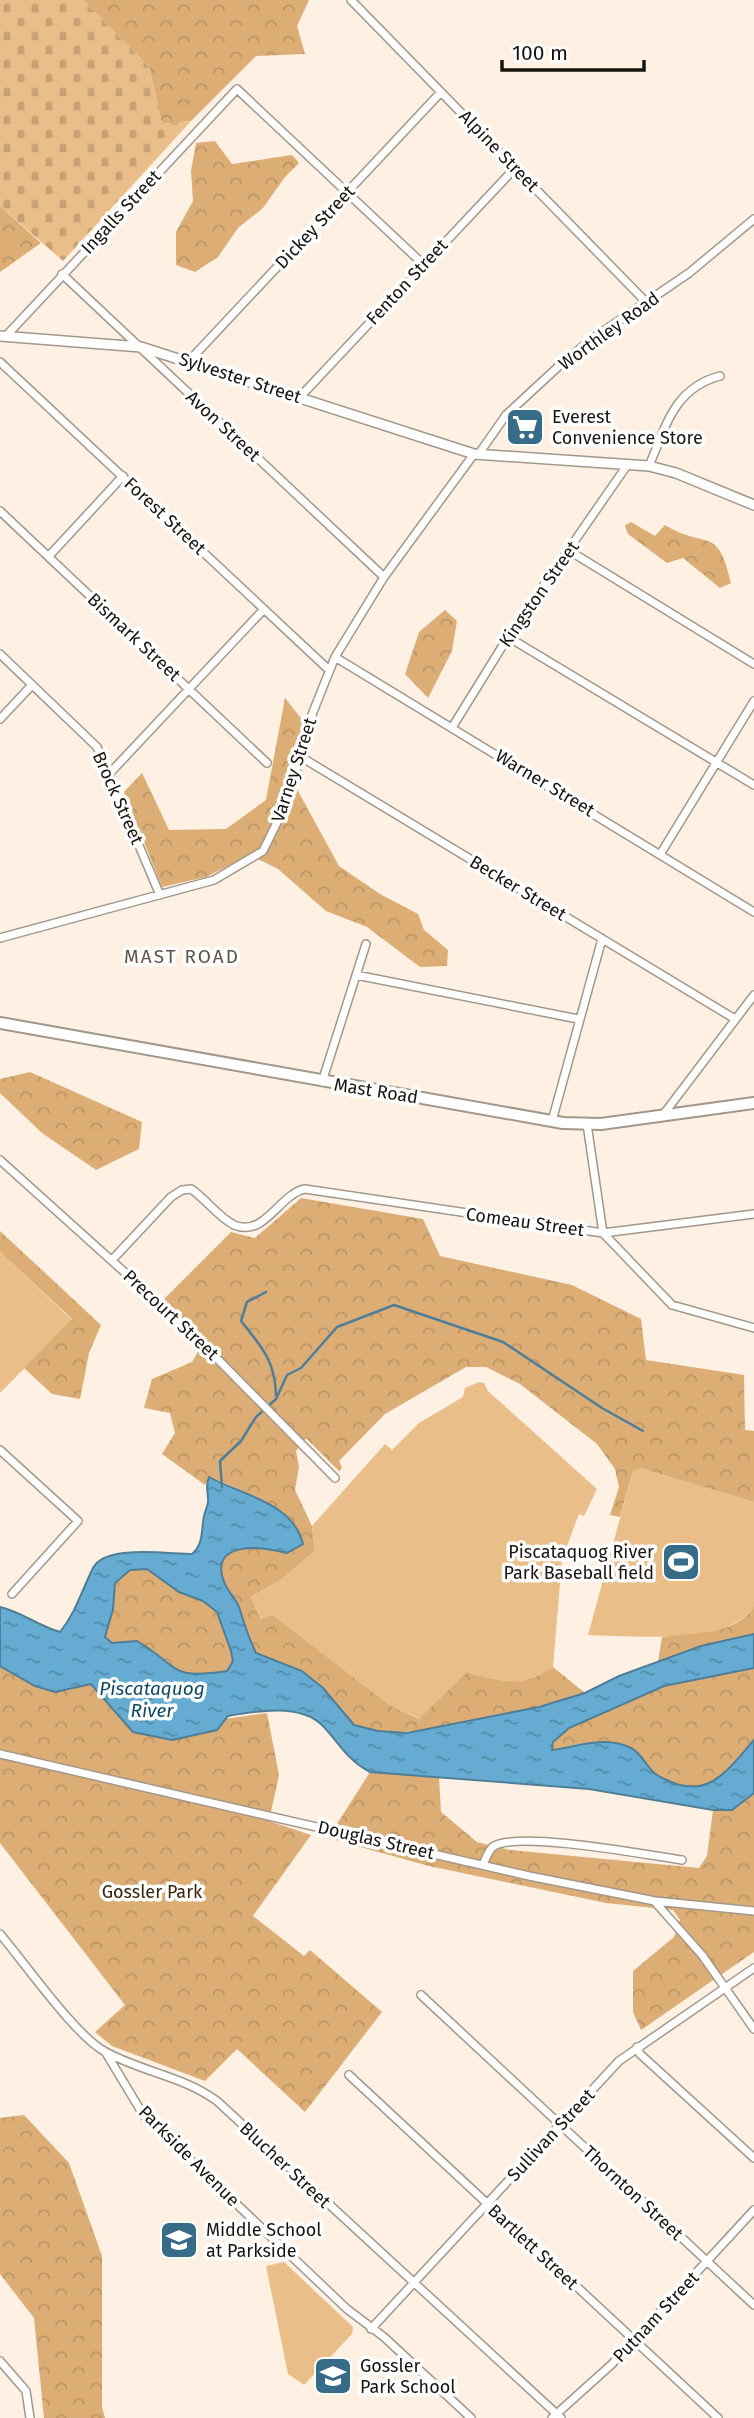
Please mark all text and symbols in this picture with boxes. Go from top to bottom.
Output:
scale bar [502,28,644,72]
text: 100 m [512,40,568,66]
street label: Alpine Street [455,105,544,197]
street label: Ingalls Street [76,165,166,259]
street label: Dickey Street [271,180,360,273]
street label: Fenton Street [362,234,453,330]
street label: Worthley Road [554,287,664,375]
street label: Sylvester Street [176,348,304,408]
street label: Avon Street [181,386,265,466]
supermarket icon: Everest Convenience Store [504,406,546,448]
place label: Everest Convenience Store [552,406,703,449]
street label: Forest Street [120,473,211,560]
street label: Kingston Street [494,536,584,651]
street label: Bismark Street [83,588,186,686]
street label: Varney Street [267,714,321,825]
street label: Warner Street [491,745,599,822]
street label: Brock Street [88,748,148,848]
street label: Becker Street [466,851,571,926]
district label: MAST ROAD [124,945,240,968]
street label: Mast Road [332,1074,420,1108]
street label: Comeau Street [464,1203,586,1241]
street label: Precourt Street [119,1265,224,1365]
place label: Piscataquog River Park Baseball field [503,1541,654,1584]
sports icon: Piscataquog River Park Baseball field [660,1541,702,1583]
water label: Piscataquog River [99,1677,205,1722]
street label: Douglas Street [316,1816,437,1864]
park label: Gossler Park [102,1881,203,1903]
street label: Sullivan Street [503,2084,600,2186]
street label: Parkside Avenue [134,2101,244,2211]
street label: Blucher Street [235,2117,335,2213]
street label: Thornton Street [578,2141,688,2245]
street label: Bartlett Street [483,2200,583,2295]
school or university icon: Middle School at Parkside [158,2219,200,2261]
place label: Middle School at Parkside [206,2219,322,2262]
street label: Putnam Street [608,2267,704,2367]
school or university icon: Gossler Park School [312,2355,354,2397]
place label: Gossler Park School [360,2355,455,2398]

